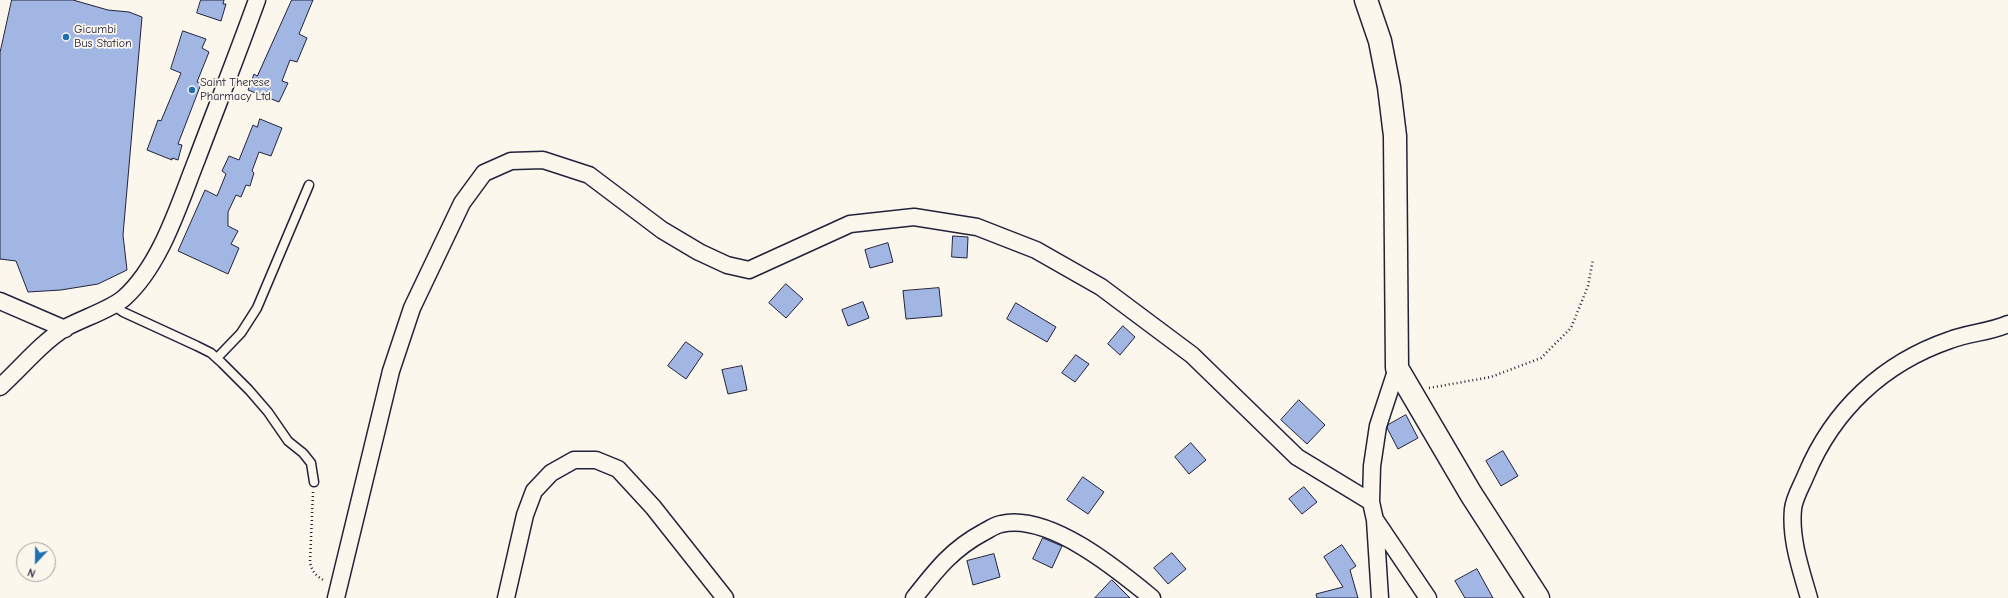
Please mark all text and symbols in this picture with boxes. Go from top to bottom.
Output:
place label: Gicumbi Bus Station [74,23,132,51]
marker: Gicumbi Bus Station [61,32,71,42]
place label: Saint Therese Pharmacy Ltd [200,76,271,104]
marker: Saint Therese Pharmacy Ltd [187,85,197,95]
north arrow [16,542,56,582]
text: N [26,565,37,580]

